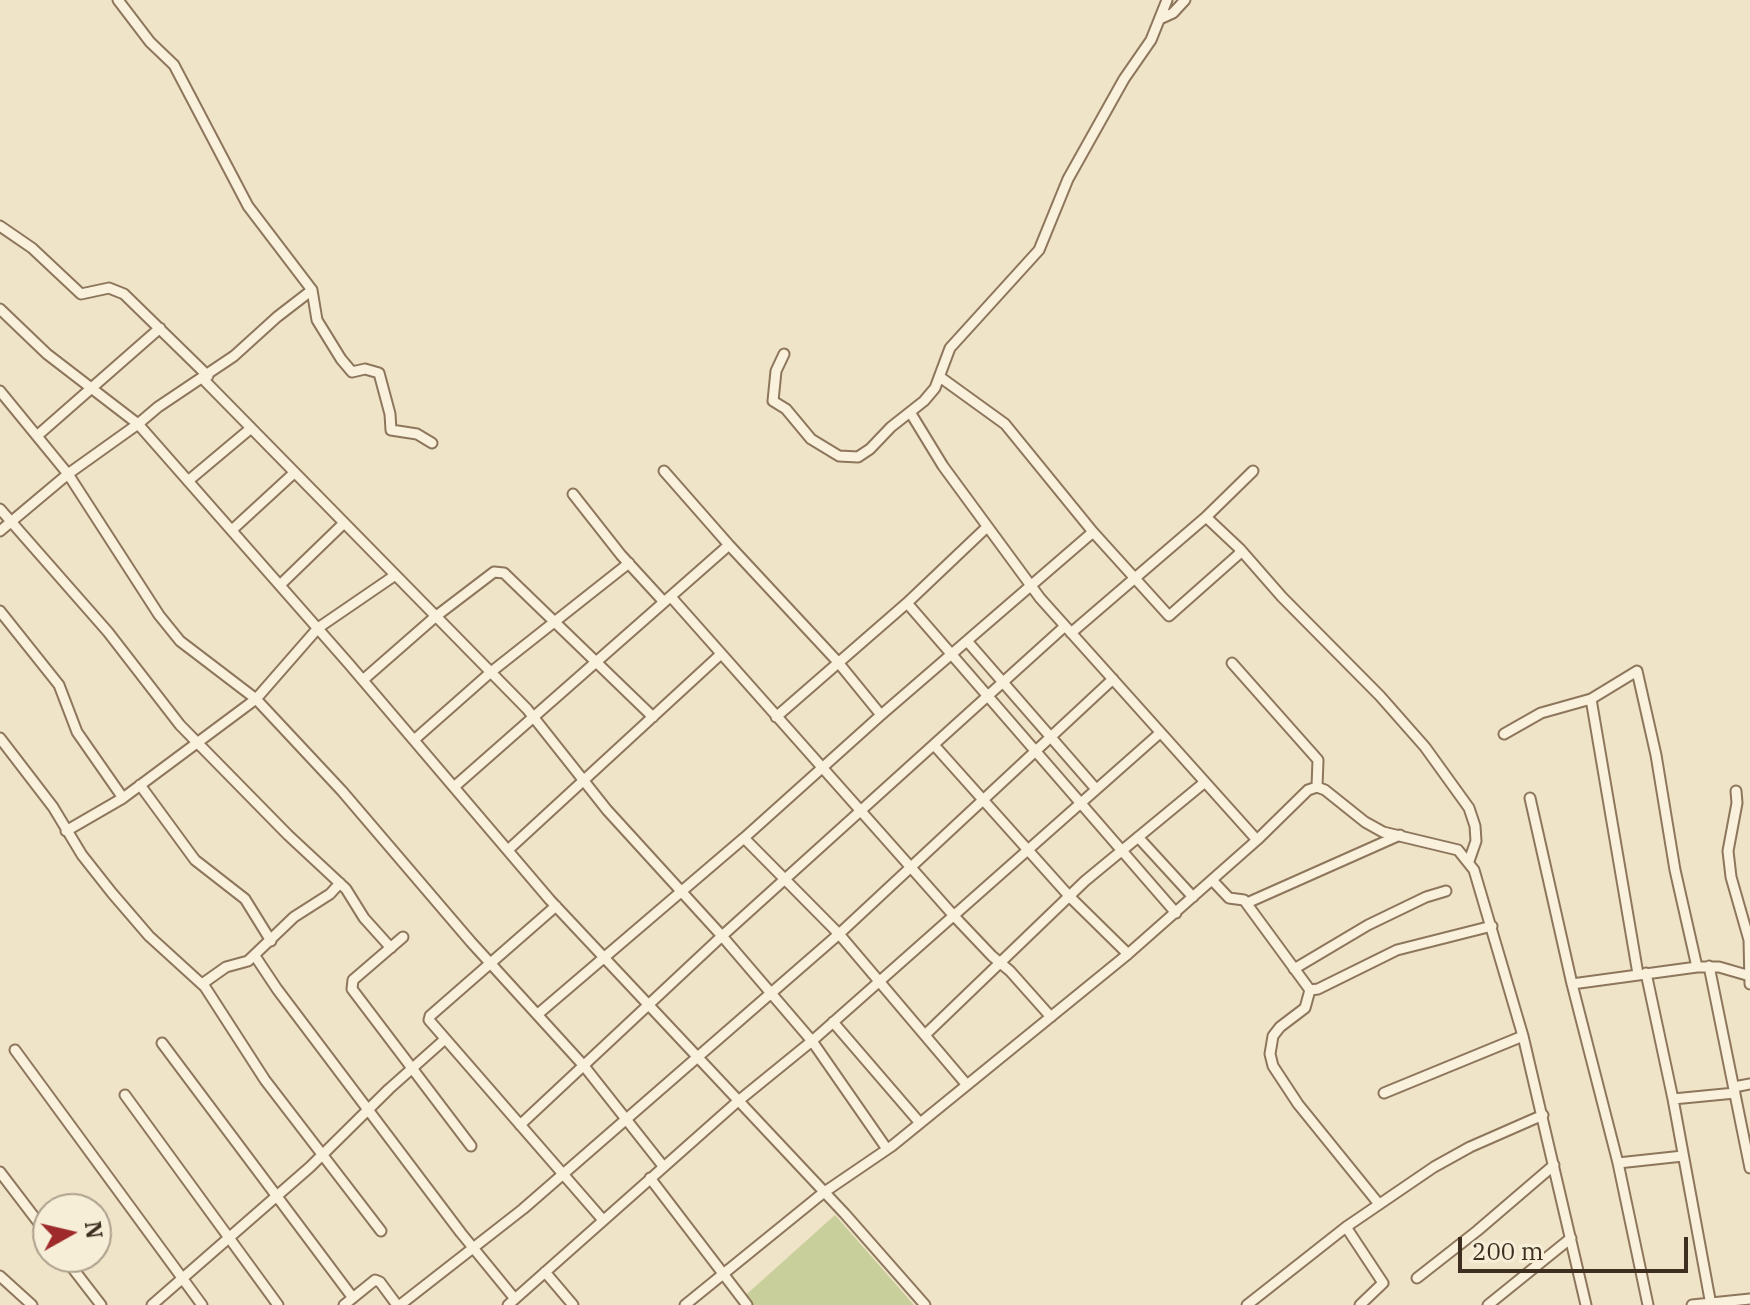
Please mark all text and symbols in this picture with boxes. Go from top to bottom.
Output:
north arrow [32,1193,112,1273]
text: N [79,1219,110,1241]
scale bar [1462,1221,1692,1271]
text: 200 m [1472,1235,1544,1267]

